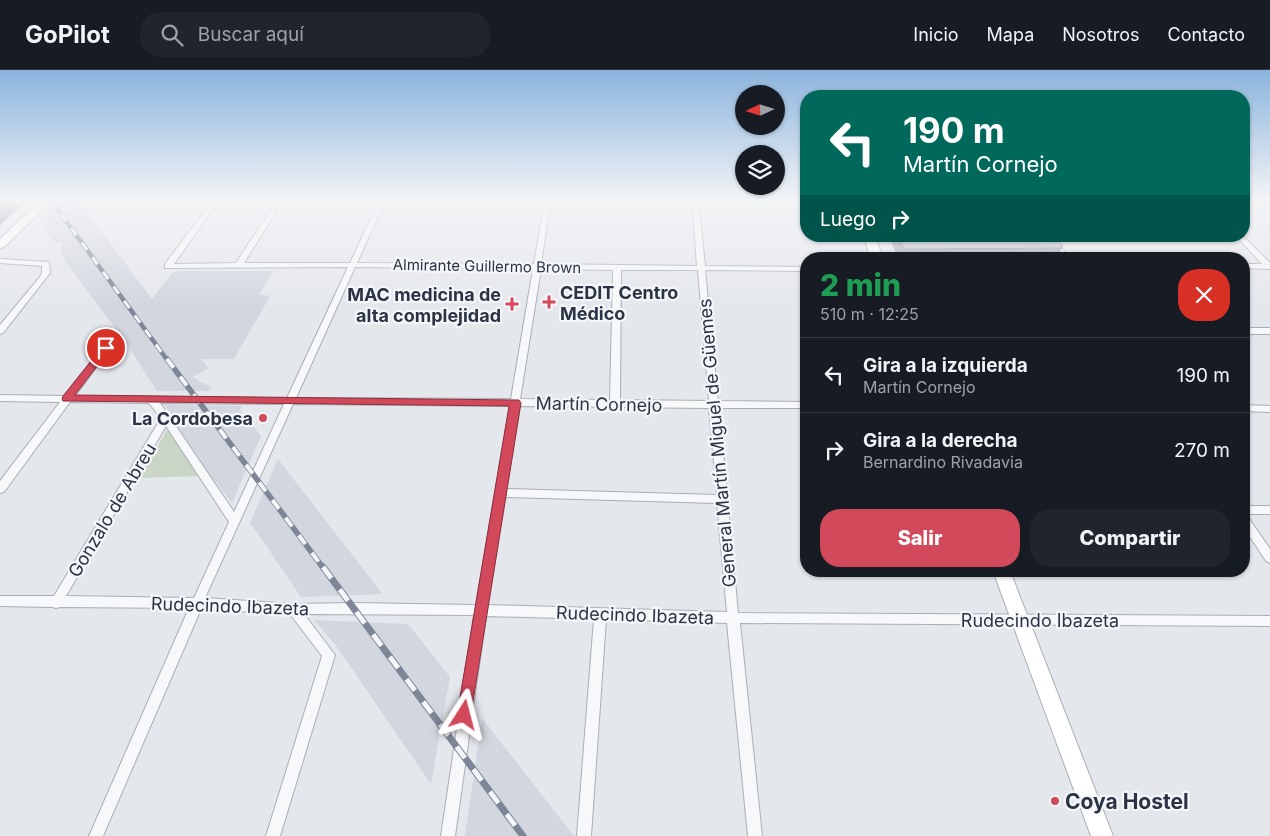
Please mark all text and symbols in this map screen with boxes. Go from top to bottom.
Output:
search box [140,12,490,57]
text: GoPilot [25,20,110,49]
icon: search [158,21,186,49]
text: Buscar aquí [198,23,304,46]
text: Inicio [913,24,959,45]
text: Mapa [987,24,1034,45]
text: Nosotros [1062,24,1140,45]
text: Contacto [1168,24,1245,45]
north arrow [735,85,785,135]
map controls [735,85,785,195]
text: 190 m [903,109,1005,151]
icon: left [820,110,885,175]
button: layers [735,145,785,195]
text: Martín Cornejo [903,151,1058,177]
icon: right [886,205,914,233]
text: Luego [820,208,876,231]
street label: Almirante Guillermo Brown [393,255,581,277]
text: 2 min [820,267,901,303]
button: close [1178,269,1230,321]
place label: CEDIT Centro Médico [560,282,678,324]
place label: MAC medicina de alta complejidad [347,284,501,326]
marker: CEDIT Centro Médico [542,295,556,309]
marker: MAC medicina de alta complejidad [505,297,519,311]
street label: General Martín Miguel de Güemes [694,298,740,588]
text: 510 m · 12:25 [820,304,919,324]
pin [85,327,127,369]
icon: arrive [92,334,120,362]
text: Gira a la izquierda [863,354,1028,377]
icon: left [820,361,848,389]
text: 190 m [1177,364,1230,387]
text: Martín Cornejo [863,377,976,397]
street label: Martín Cornejo [535,392,663,416]
place label: La Cordobesa [132,408,253,429]
marker: La Cordobesa [257,412,269,424]
text: Gira a la derecha [863,429,1018,452]
icon: right [820,436,848,464]
street label: Gonzalo de Abreu [64,439,160,581]
text: 270 m [1174,439,1230,462]
text: Bernardino Rivadavia [863,452,1023,472]
button: Salir [820,509,1020,567]
button: Compartir [1030,509,1230,567]
street label: Rudecindo Ibazeta [151,593,309,619]
street label: Rudecindo Ibazeta [556,602,714,628]
street label: Rudecindo Ibazeta [961,610,1119,631]
position arrow [437,688,489,740]
place label: Coya Hostel [1065,789,1189,814]
marker: Coya Hostel [1049,795,1061,807]

